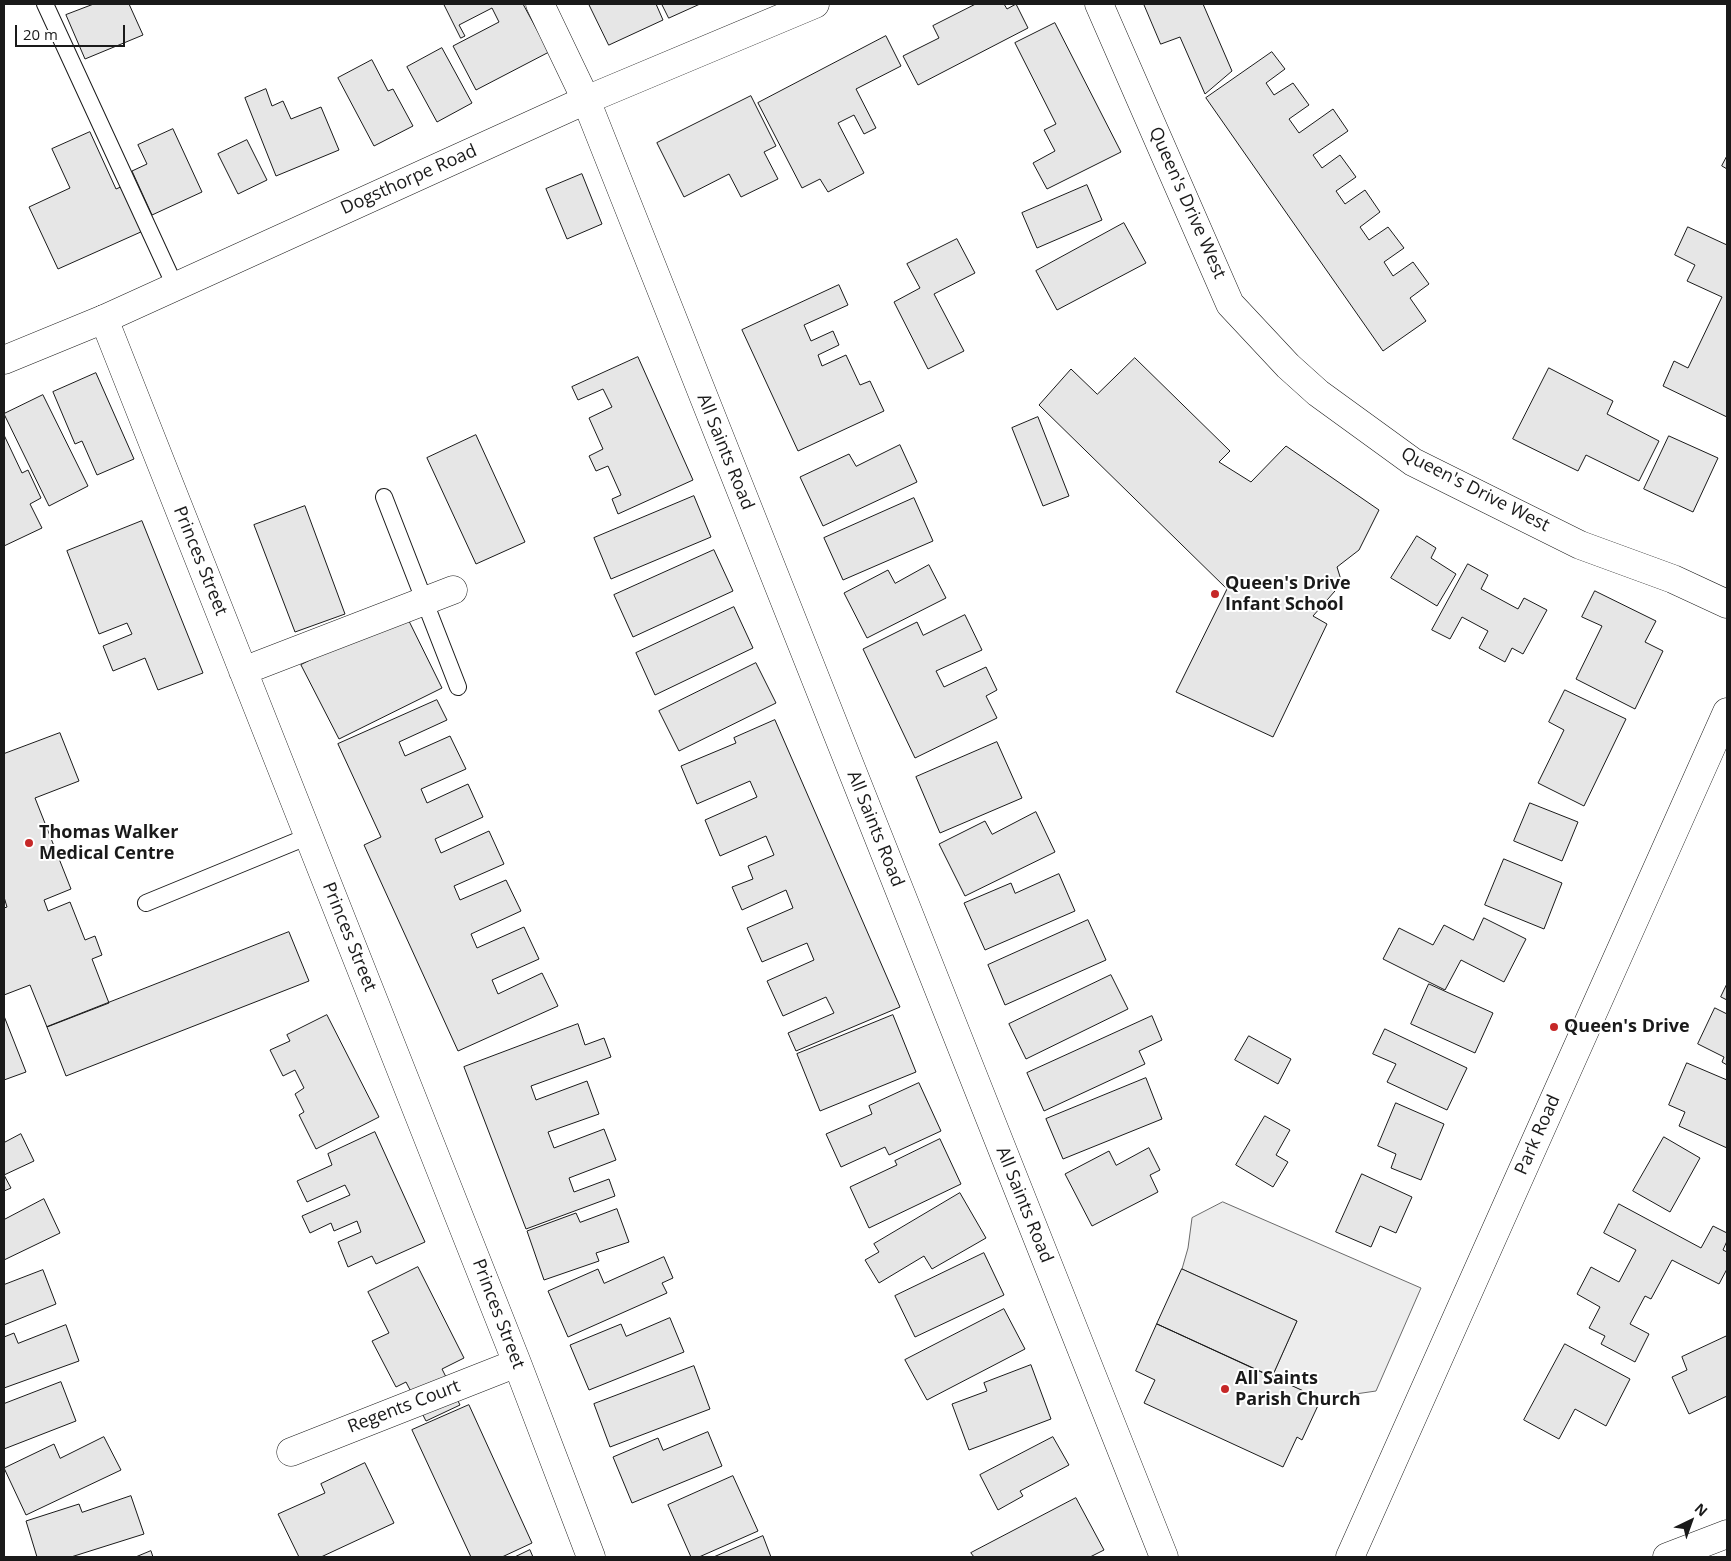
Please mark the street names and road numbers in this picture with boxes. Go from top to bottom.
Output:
street label: Queen's Drive West [1144,124,1230,282]
street label: Dogsthorpe Road [338,140,480,220]
street label: All Saints Road [692,391,758,513]
street label: Queen's Drive West [1397,443,1553,537]
street label: Princes Street [168,503,232,619]
street label: All Saints Road [842,768,908,890]
street label: Princes Street [317,879,381,995]
street label: Park Road [1511,1092,1565,1178]
street label: All Saints Road [991,1144,1057,1266]
street label: Princes Street [467,1256,529,1372]
street label: Regents Court [345,1376,463,1438]

